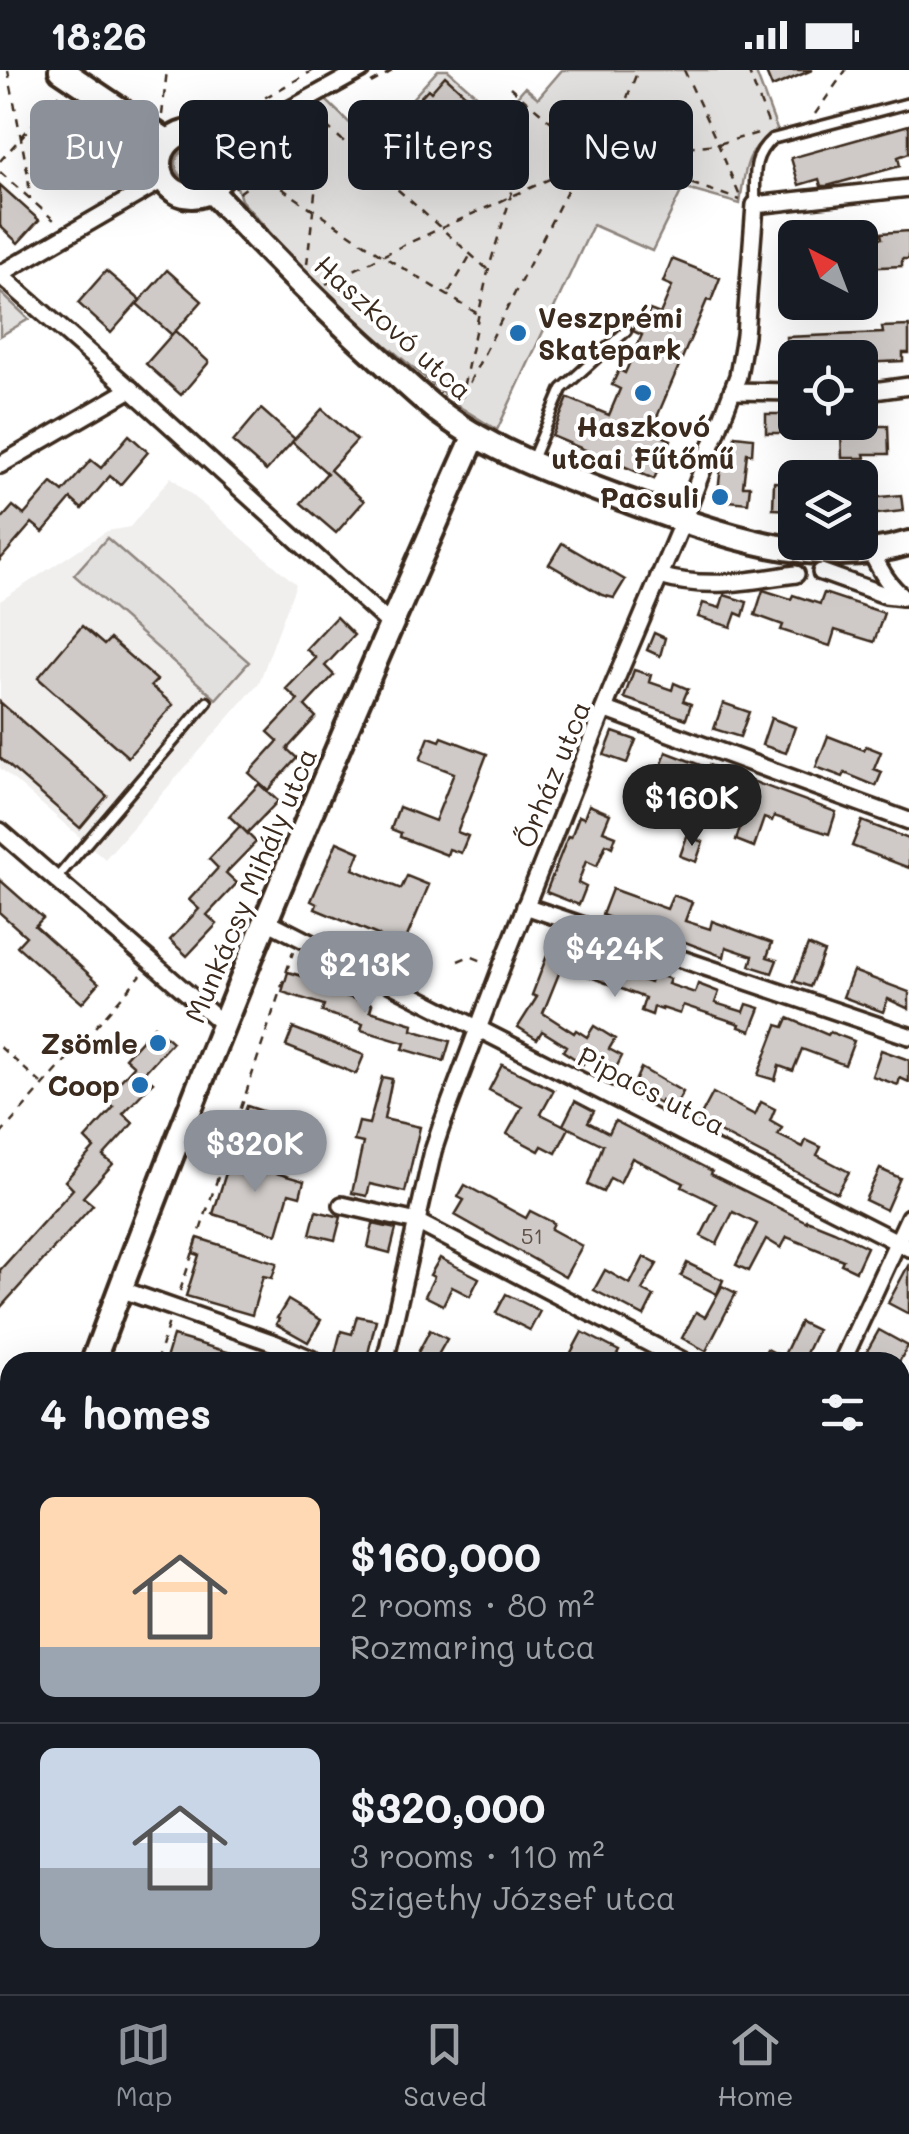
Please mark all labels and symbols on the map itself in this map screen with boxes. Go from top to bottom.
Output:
north arrow [778,220,878,320]
street label: Haszkovó utca [308,247,480,407]
place label: Veszprémi Skatepark [538,299,684,367]
marker: Veszprémi Skatepark [507,322,529,344]
marker: Haszkovó utcai Fűtőmű [632,382,654,404]
place label: Haszkovó utcai Fűtőmű [551,408,735,476]
place label: Pacsuli [600,479,700,515]
marker: Pacsuli [709,486,731,508]
street label: Őrház utca [506,695,598,853]
street label: Munkácsy Mihály utca [176,742,324,1028]
pin: $160K [622,764,762,849]
pin: $424K [545,915,685,1000]
pin: $213K [295,931,435,1016]
place label: Zsömle [41,1025,138,1061]
marker: Zsömle [147,1032,169,1054]
street label: Pipacs utca [572,1037,732,1143]
place label: Coop [48,1067,120,1103]
marker: Coop [129,1074,151,1096]
pin: $320K [185,1110,325,1195]
house number: 51 [521,1221,543,1250]

